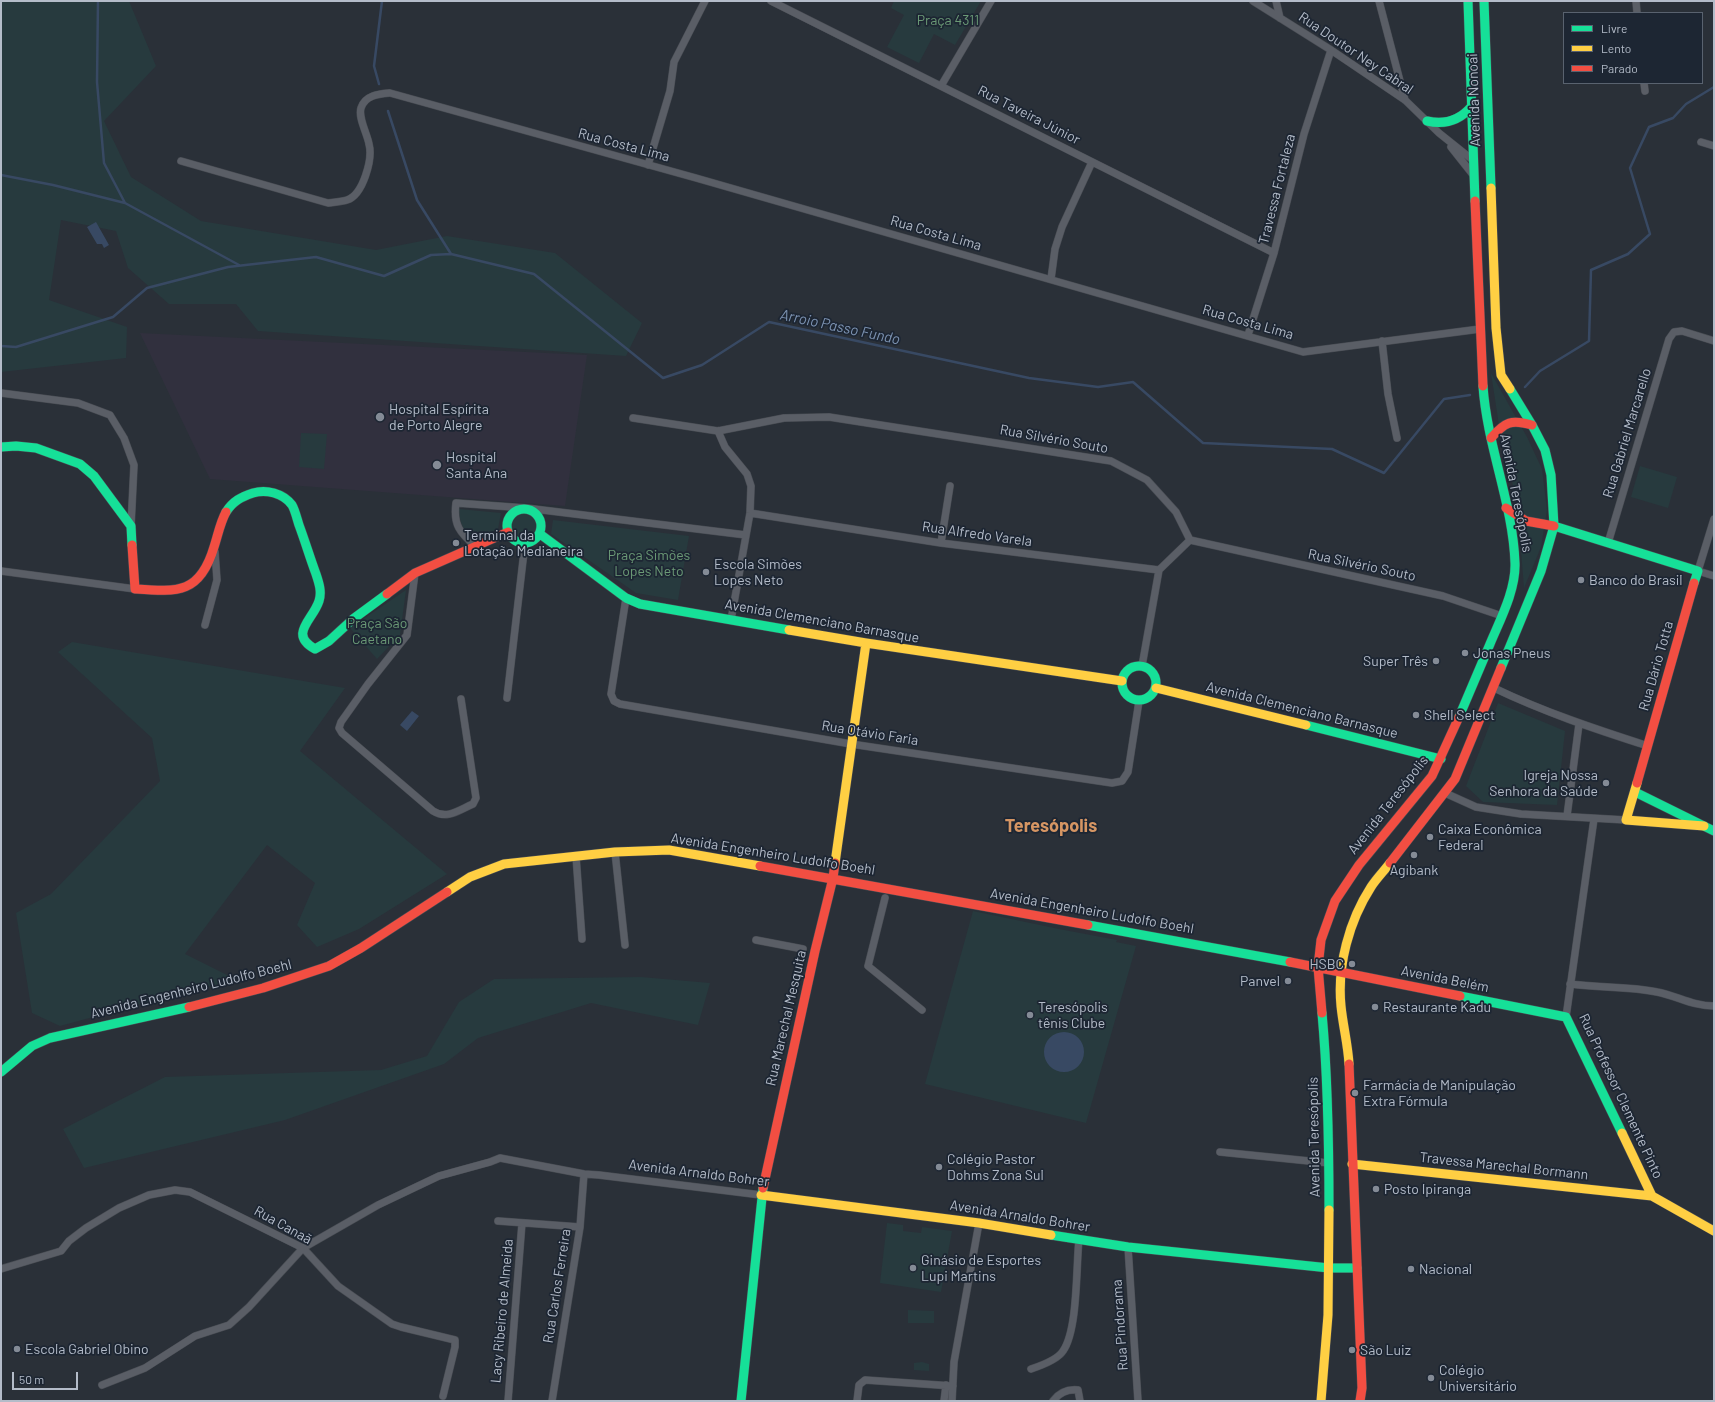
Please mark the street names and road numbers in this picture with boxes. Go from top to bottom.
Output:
street label: Rua Doutor Ney Cabral [1295,8,1417,98]
street label: Avenida Nonoai [1464,53,1484,147]
street label: Rua Taveira Júnior [975,82,1083,148]
street label: Rua Costa Lima [576,125,672,165]
street label: Travessa Fortaleza [1255,132,1299,246]
street label: Rua Costa Lima [888,212,984,254]
street label: Rua Costa Lima [1200,301,1296,343]
street label: Rua Gabriel Marcarello [1599,366,1655,500]
street label: Rua Silvério Souto [998,421,1110,457]
street label: Avenida Teresópolis [1496,432,1536,554]
street label: Rua Alfredo Varela [921,518,1033,550]
street label: Rua Silvério Souto [1307,545,1417,585]
street label: Avenida Clemenciano Barnasque [723,596,921,646]
street label: Rua Dário Totta [1635,619,1677,713]
street label: Avenida Clemenciano Barnasque [1204,678,1400,742]
street label: Rua Otávio Faria [820,717,920,749]
street label: Avenida Teresópolis [1344,752,1432,858]
street label: Avenida Engenheiro Ludolfo Boehl [670,830,876,878]
street label: Avenida Engenheiro Ludolfo Boehl [989,885,1195,937]
street label: Rua Marechal Mesquita [762,948,810,1088]
street label: Avenida Engenheiro Ludolfo Boehl [89,956,293,1022]
street label: Avenida Belém [1400,962,1490,996]
street label: Rua Professor Clemente Pinto [1575,1011,1667,1181]
street label: Avenida Teresópolis [1305,1077,1323,1197]
street label: Travessa Marechal Bormann [1419,1149,1589,1183]
street label: Avenida Arnaldo Bohrer [628,1156,770,1190]
street label: Avenida Arnaldo Bohrer [949,1197,1091,1235]
street label: Rua Canaã [251,1202,315,1248]
street label: Rua Carlos Ferreira [540,1228,574,1344]
street label: Lacy Ribeiro de Almeida [487,1238,517,1384]
street label: Rua Pindorama [1108,1279,1132,1371]

